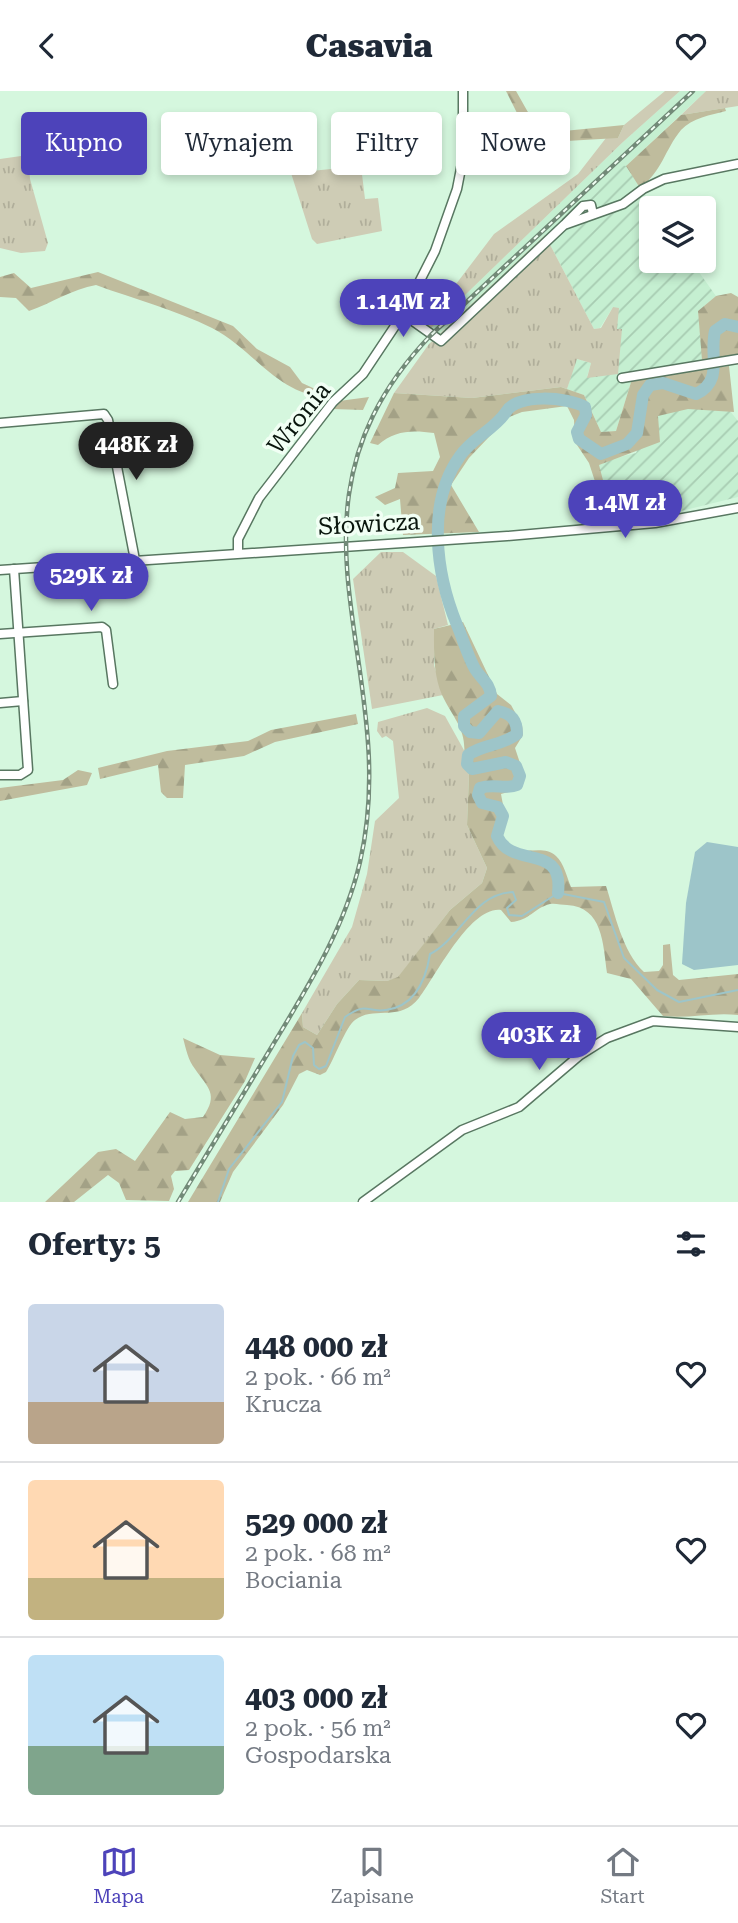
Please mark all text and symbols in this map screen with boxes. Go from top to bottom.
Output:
icon: back [28,27,66,65]
text: Casavia [306,27,432,65]
icon: heart [672,27,710,65]
chip: Kupno [21,112,147,175]
chip: Wynajem [161,112,317,175]
chip: Filtry [331,112,442,175]
chip: Nowe [456,112,570,175]
map controls [639,196,716,273]
button: layers [639,196,716,273]
pin: 1.14M zł [331,279,475,339]
text: 1.14M zł [356,288,450,315]
street label: Wronia [262,376,336,460]
pin: 448K zł [71,423,201,482]
text: 448K zł [94,431,178,458]
pin: 1.4M zł [560,481,690,540]
text: 1.4M zł [584,489,666,516]
street label: Słowicza [317,507,421,541]
pin: 529K zł [26,553,156,613]
text: 529K zł [49,562,133,589]
pin: 403K zł [474,1013,604,1072]
text: 403K zł [497,1021,581,1048]
icon: filters [672,1225,710,1263]
text: Oferty: 5 [28,1227,161,1262]
text: 448 000 zł [245,1329,388,1364]
icon: home [84,1332,168,1416]
icon: heart [672,1355,710,1393]
text: 2 pok. · 66 m² [245,1364,391,1391]
text: Krucza [245,1391,322,1418]
text: 529 000 zł [245,1505,388,1540]
icon: home [84,1508,168,1592]
icon: heart [672,1531,710,1569]
text: 2 pok. · 68 m² [245,1540,391,1567]
text: Bociania [245,1567,342,1594]
text: 403 000 zł [245,1680,388,1715]
icon: home [84,1683,168,1767]
icon: heart [672,1706,710,1744]
text: 2 pok. · 56 m² [245,1715,391,1742]
text: Gospodarska [245,1742,391,1769]
tab: Mapa [93,1843,144,1908]
tab: Zapisane [331,1843,414,1908]
tab: Start [600,1843,645,1908]

